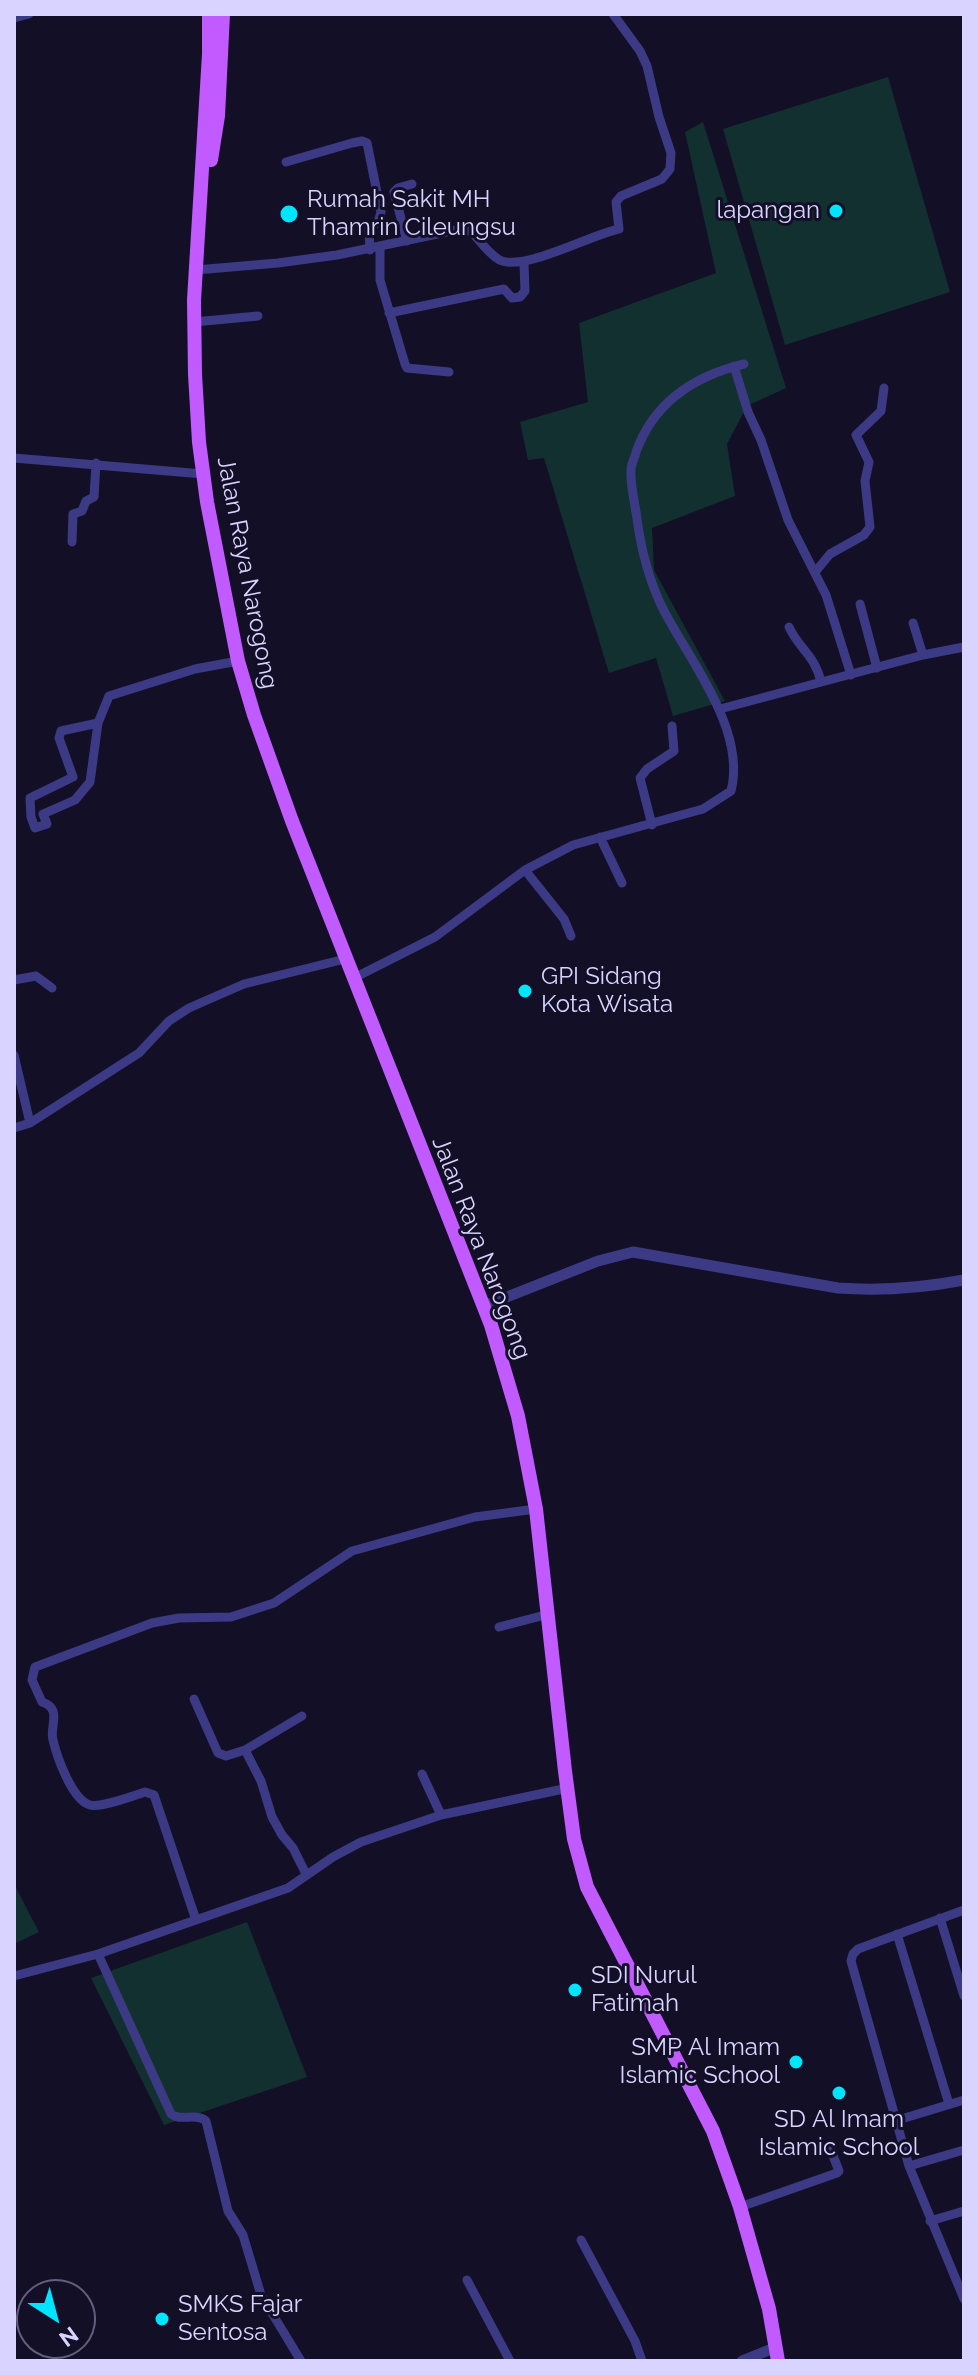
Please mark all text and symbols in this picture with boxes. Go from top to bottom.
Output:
place label: Rumah Sakit MH Thamrin Cileungsu [307,186,516,242]
place label: lapangan [717,197,820,225]
marker: lapangan [827,202,845,220]
marker: Rumah Sakit MH Thamrin Cileungsu [278,203,300,225]
street label: Jalan Raya Narogong [210,454,284,692]
place label: GPI Sidang Kota Wisata [541,963,673,1019]
marker: GPI Sidang Kota Wisata [516,982,534,1000]
street label: Jalan Raya Narogong [425,1133,537,1363]
place label: SDI Nurul Fatimah [591,1962,697,2018]
marker: SDI Nurul Fatimah [566,1981,584,1999]
place label: SMP Al Imam Islamic School [620,2034,780,2090]
marker: SMP Al Imam Islamic School [787,2053,805,2071]
marker: SD Al Imam Islamic School [830,2084,848,2102]
place label: SD Al Imam Islamic School [759,2106,919,2162]
north arrow [16,2279,96,2359]
place label: SMKS Fajar Sentosa [178,2291,302,2347]
marker: SMKS Fajar Sentosa [153,2310,171,2328]
text: N [55,2321,83,2352]

